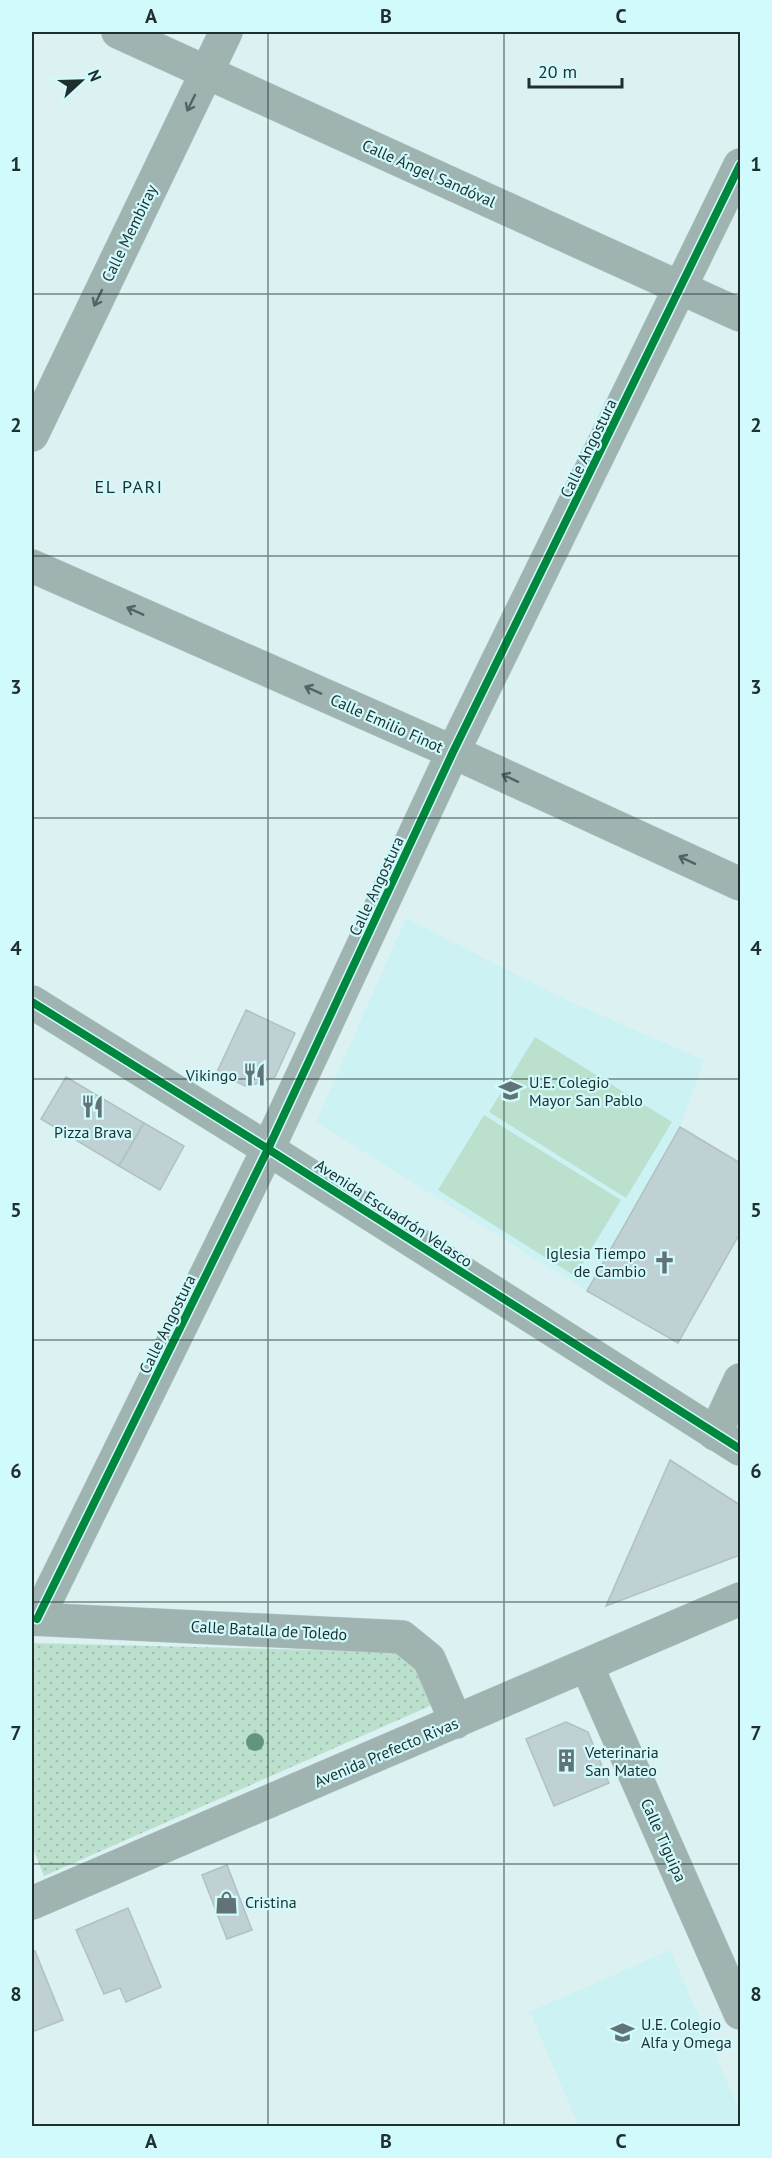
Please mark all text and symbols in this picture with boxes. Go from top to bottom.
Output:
text: A [145,3,158,29]
text: B [380,3,392,29]
text: C [615,3,627,29]
north arrow [51,51,111,111]
scale bar [529,51,622,89]
text: 20 m [538,60,577,83]
text: N [84,67,106,84]
one-way arrow [185,94,197,112]
street label: Calle Ángel Sandóval [359,135,499,212]
text: 1 [10,151,22,177]
text: 1 [750,151,762,177]
street label: Calle Membiray [97,180,161,285]
one-way arrow [91,288,103,306]
street label: Calle Angostura [555,395,621,501]
text: 2 [10,412,22,438]
text: 2 [750,412,762,438]
district label: EL PARI [95,475,163,498]
one-way arrow [126,605,144,617]
text: 3 [10,674,22,700]
text: 3 [750,674,762,700]
one-way arrow [304,684,322,696]
street label: Calle Emilio Finot [327,689,447,757]
one-way arrow [501,772,519,783]
street label: Calle Angostura [344,833,408,939]
one-way arrow [679,853,697,865]
text: 4 [10,935,22,961]
text: 4 [750,935,762,961]
restaurant icon: Vikingo [242,1062,268,1088]
place label: Vikingo [185,1065,237,1085]
place label: U.E. Colegio Mayor San Pablo [529,1072,643,1110]
school or university icon: U.E. Colegio Mayor San Pablo [498,1078,524,1104]
restaurant icon: Pizza Brava [80,1094,106,1120]
place label: Pizza Brava [54,1122,132,1142]
street label: Avenida Escuadrón Velasco [312,1155,476,1271]
text: 5 [10,1197,22,1223]
text: 5 [750,1197,762,1223]
place label: Iglesia Tiempo de Cambio [546,1243,646,1281]
church icon: Iglesia Tiempo de Cambio [651,1249,677,1275]
street label: Calle Angostura [134,1271,200,1377]
text: 6 [10,1458,22,1484]
text: 6 [750,1458,762,1484]
street label: Calle Batalla de Toledo [190,1616,348,1644]
street label: Avenida Prefecto Rivas [311,1712,461,1791]
text: 7 [10,1720,22,1746]
text: 7 [750,1720,762,1746]
place label: Veterinaria San Mateo [584,1742,659,1780]
building icon: Veterinaria San Mateo [554,1748,580,1774]
street label: Calle Tiguipa [637,1795,691,1885]
shop icon: Cristina [214,1889,240,1915]
place label: Cristina [245,1892,297,1912]
text: 8 [10,1981,22,2007]
text: 8 [750,1981,762,2007]
place label: U.E. Colegio Alfa y Omega [641,2014,732,2052]
school or university icon: U.E. Colegio Alfa y Omega [610,2020,636,2046]
text: A [145,2128,158,2154]
text: B [380,2128,392,2154]
text: C [615,2128,627,2154]

